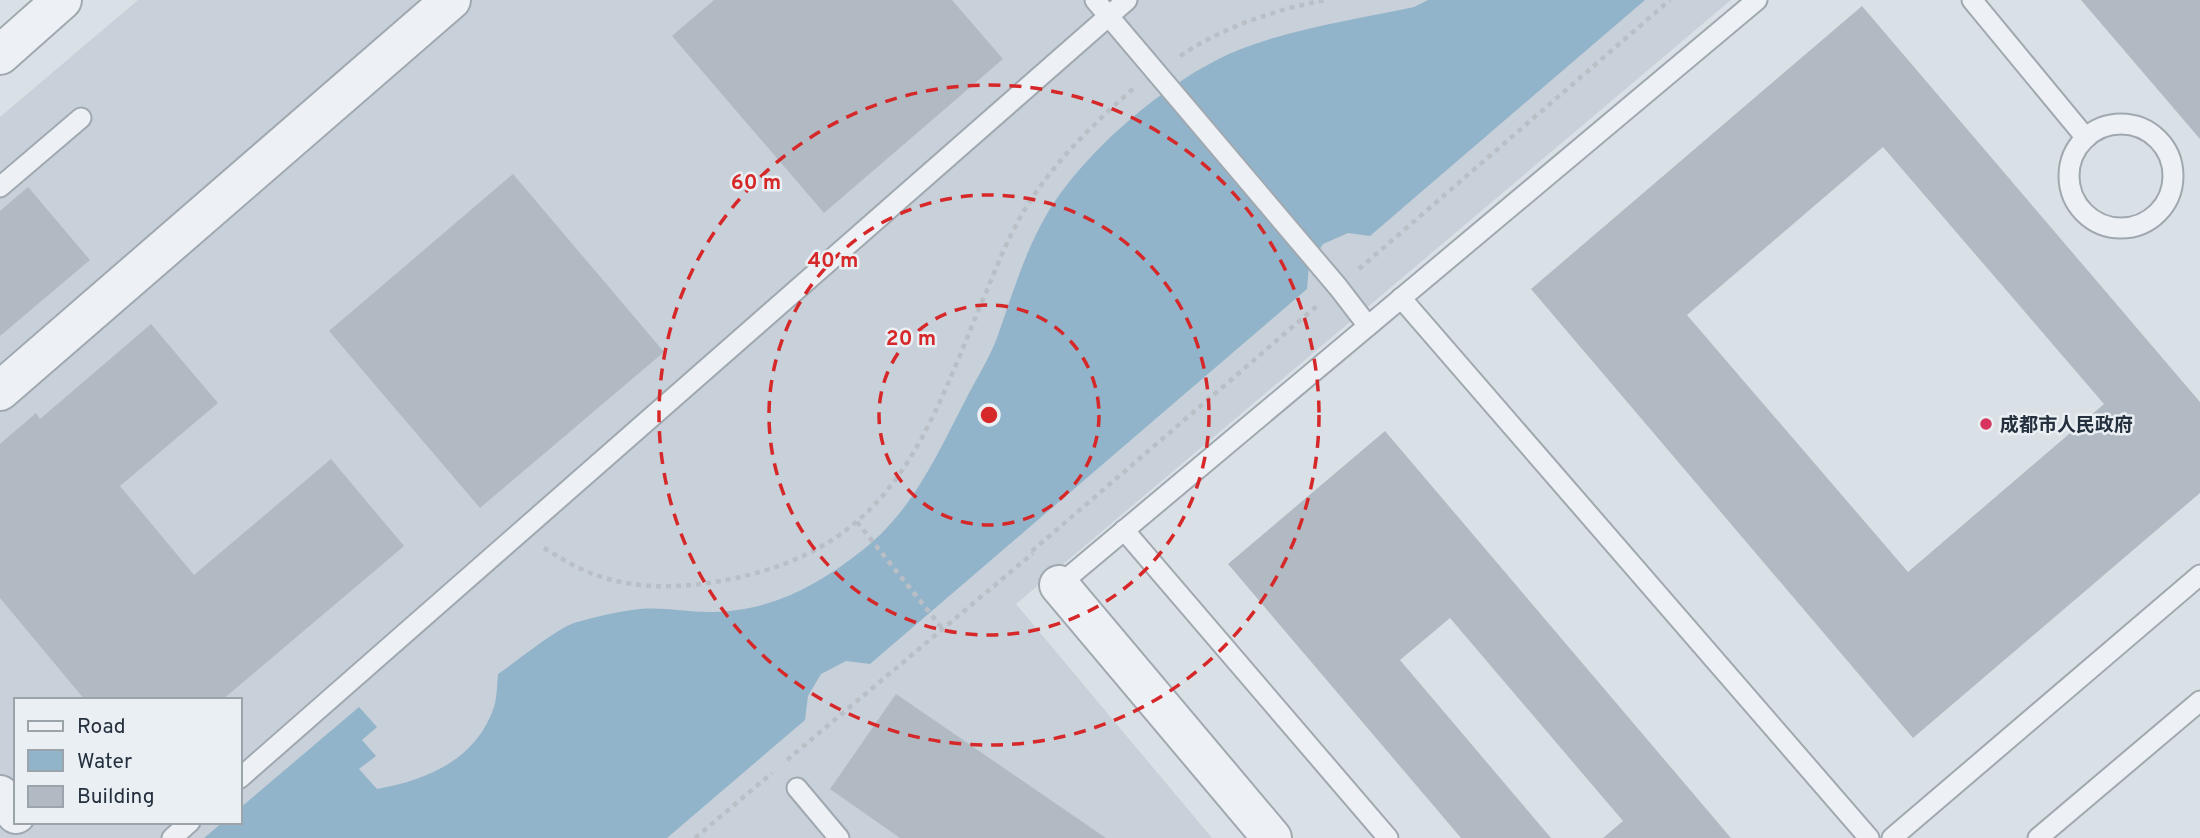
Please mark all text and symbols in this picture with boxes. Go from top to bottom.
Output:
text: 60 m [731,170,781,197]
text: 40 m [808,248,858,275]
text: 20 m [886,326,936,353]
centre of rings [977,403,1001,427]
place label: 成都市人民政府 [2000,414,2133,438]
marker: 成都市人民政府 [1978,416,1994,432]
legend [14,698,242,824]
text: Road [77,714,126,741]
text: Water [77,749,132,776]
text: Building [77,784,155,811]

